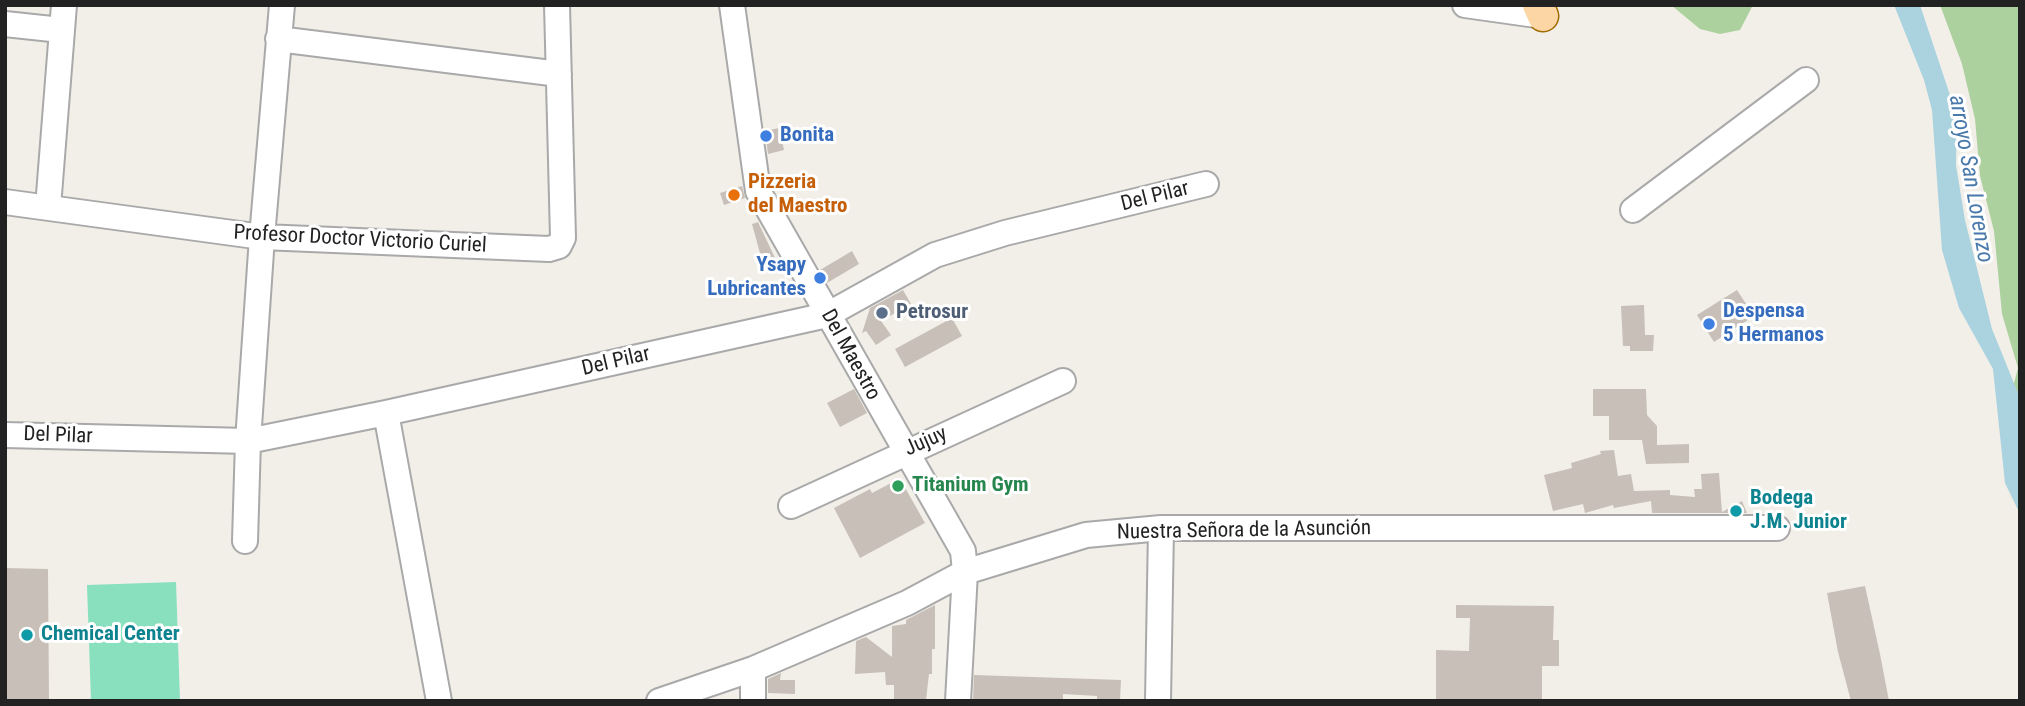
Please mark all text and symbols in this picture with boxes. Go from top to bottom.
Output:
water label: arroyo San Lorenzo [1942,93,1998,265]
place label: Bonita [780,123,834,149]
marker: Bonita [758,128,774,144]
place label: Pizzeria del Maestro [748,170,847,220]
street label: Del Pilar [1118,176,1192,218]
marker: Pizzeria del Maestro [726,187,742,203]
street label: Profesor Doctor Victorio Curiel [233,221,487,259]
place label: Ysapy Lubricantes [707,253,806,303]
marker: Ysapy Lubricantes [812,270,828,286]
place label: Despensa 5 Hermanos [1723,299,1824,349]
place label: Petrosur [896,300,968,326]
street label: Del Maestro [815,305,885,405]
marker: Petrosur [874,305,890,321]
marker: Despensa 5 Hermanos [1701,316,1717,332]
street label: Del Pilar [579,342,653,382]
street label: Del Pilar [23,422,93,450]
street label: Jujuy [901,422,951,462]
place label: Titanium Gym [912,473,1029,499]
marker: Titanium Gym [890,478,906,494]
place label: Bodega J.M. Junior [1750,486,1847,536]
marker: Bodega J.M. Junior [1728,503,1744,519]
street label: Nuestra Señora de la Asunción [1117,516,1371,546]
place label: Chemical Center [41,622,180,648]
marker: Chemical Center [19,627,35,643]

